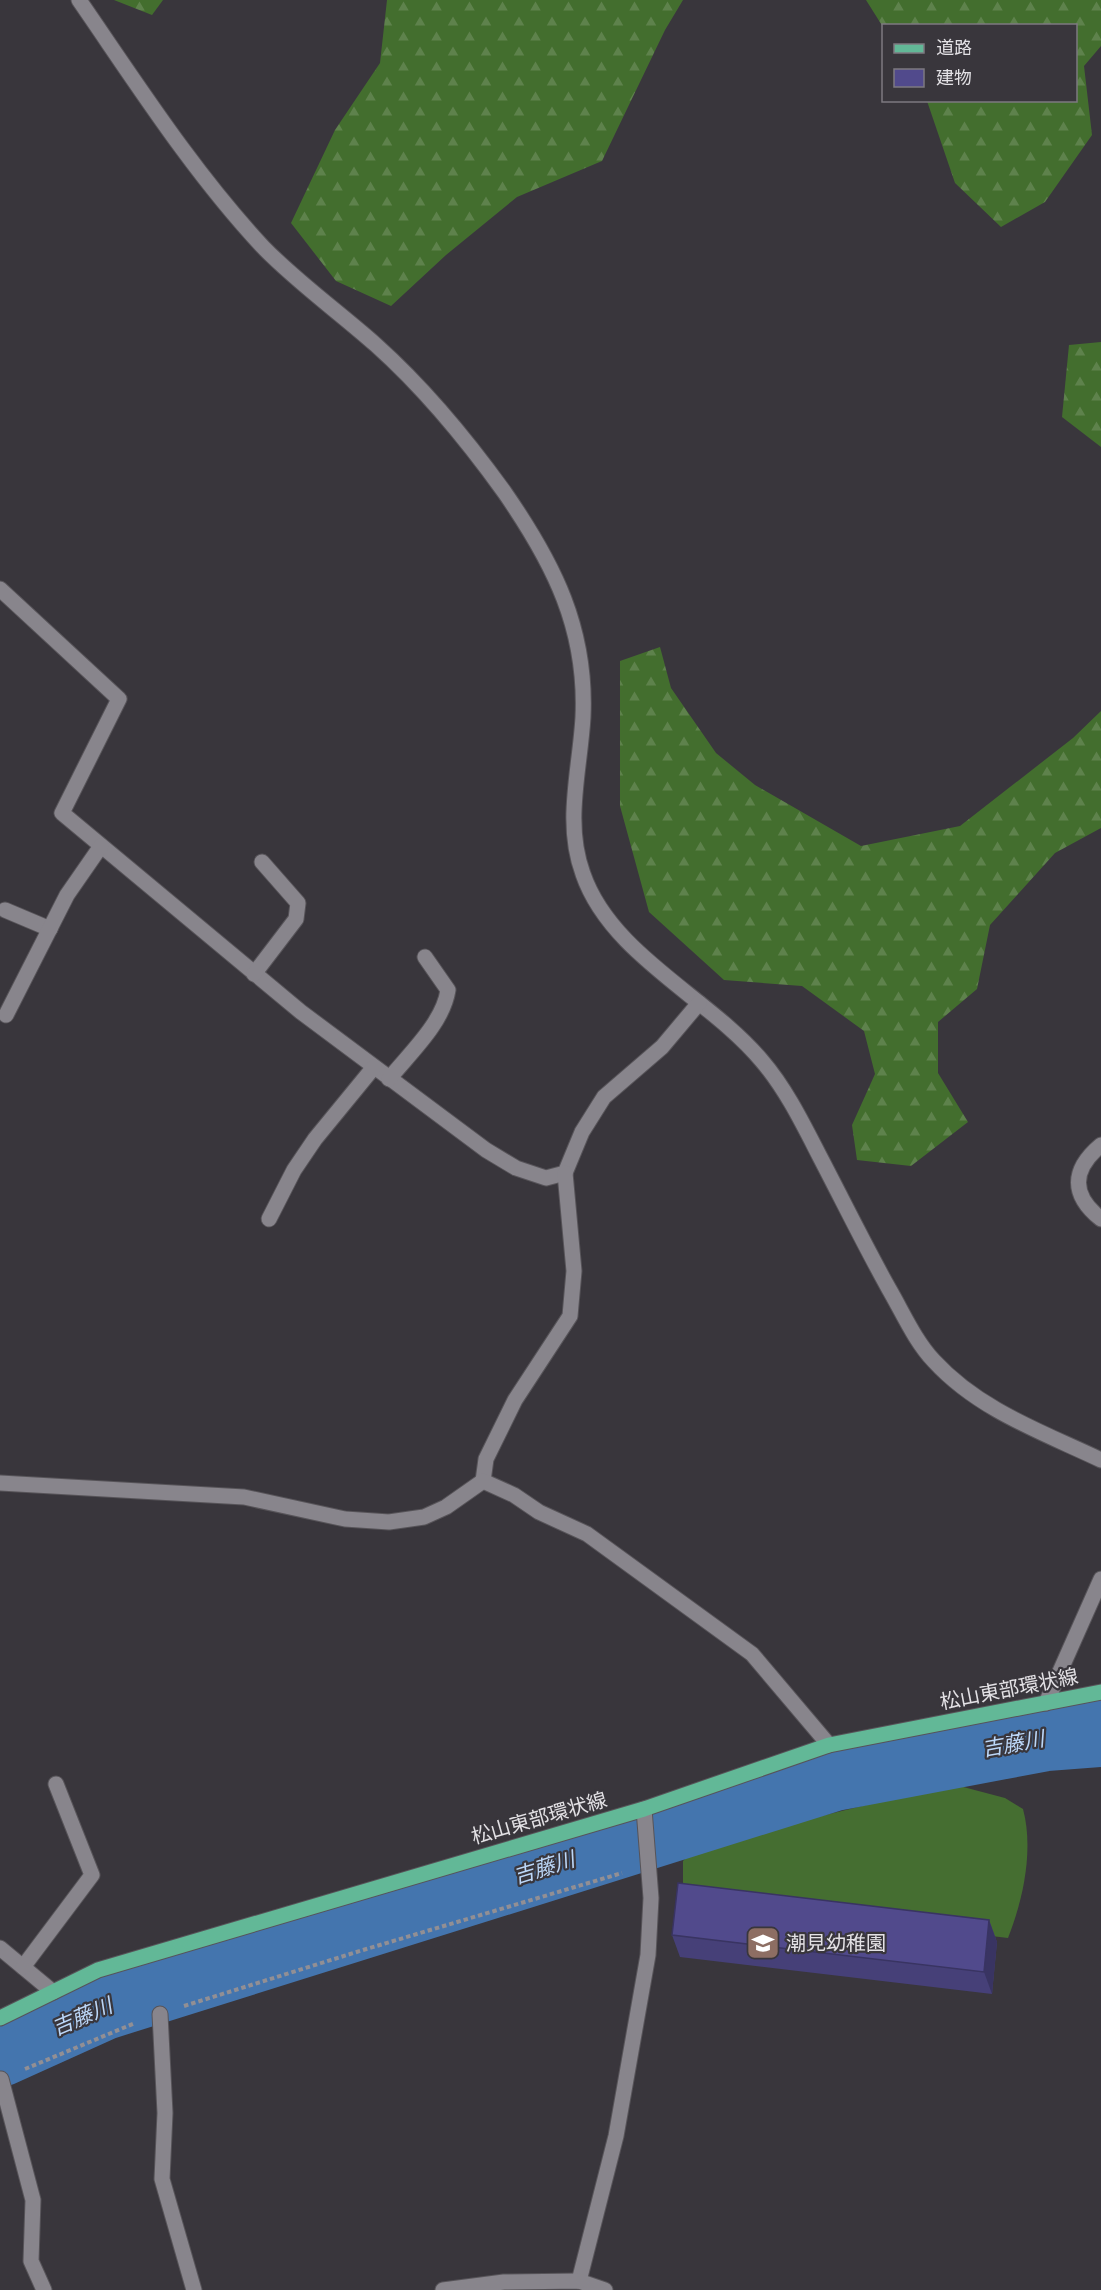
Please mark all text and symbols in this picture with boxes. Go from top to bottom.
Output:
legend [882,24,1077,102]
text: 道路 [936,37,972,59]
text: 建物 [936,67,972,89]
street label: 松山東部環状線 [938,1664,1080,1714]
water label: 吉藤川 [980,1725,1048,1762]
street label: 松山東部環状線 [468,1787,610,1849]
water label: 吉藤川 [510,1846,580,1890]
school or university icon: 潮見幼稚園 [745,1925,781,1961]
place label: 潮見幼稚園 [786,1931,886,1955]
water label: 吉藤川 [48,1992,118,2041]

